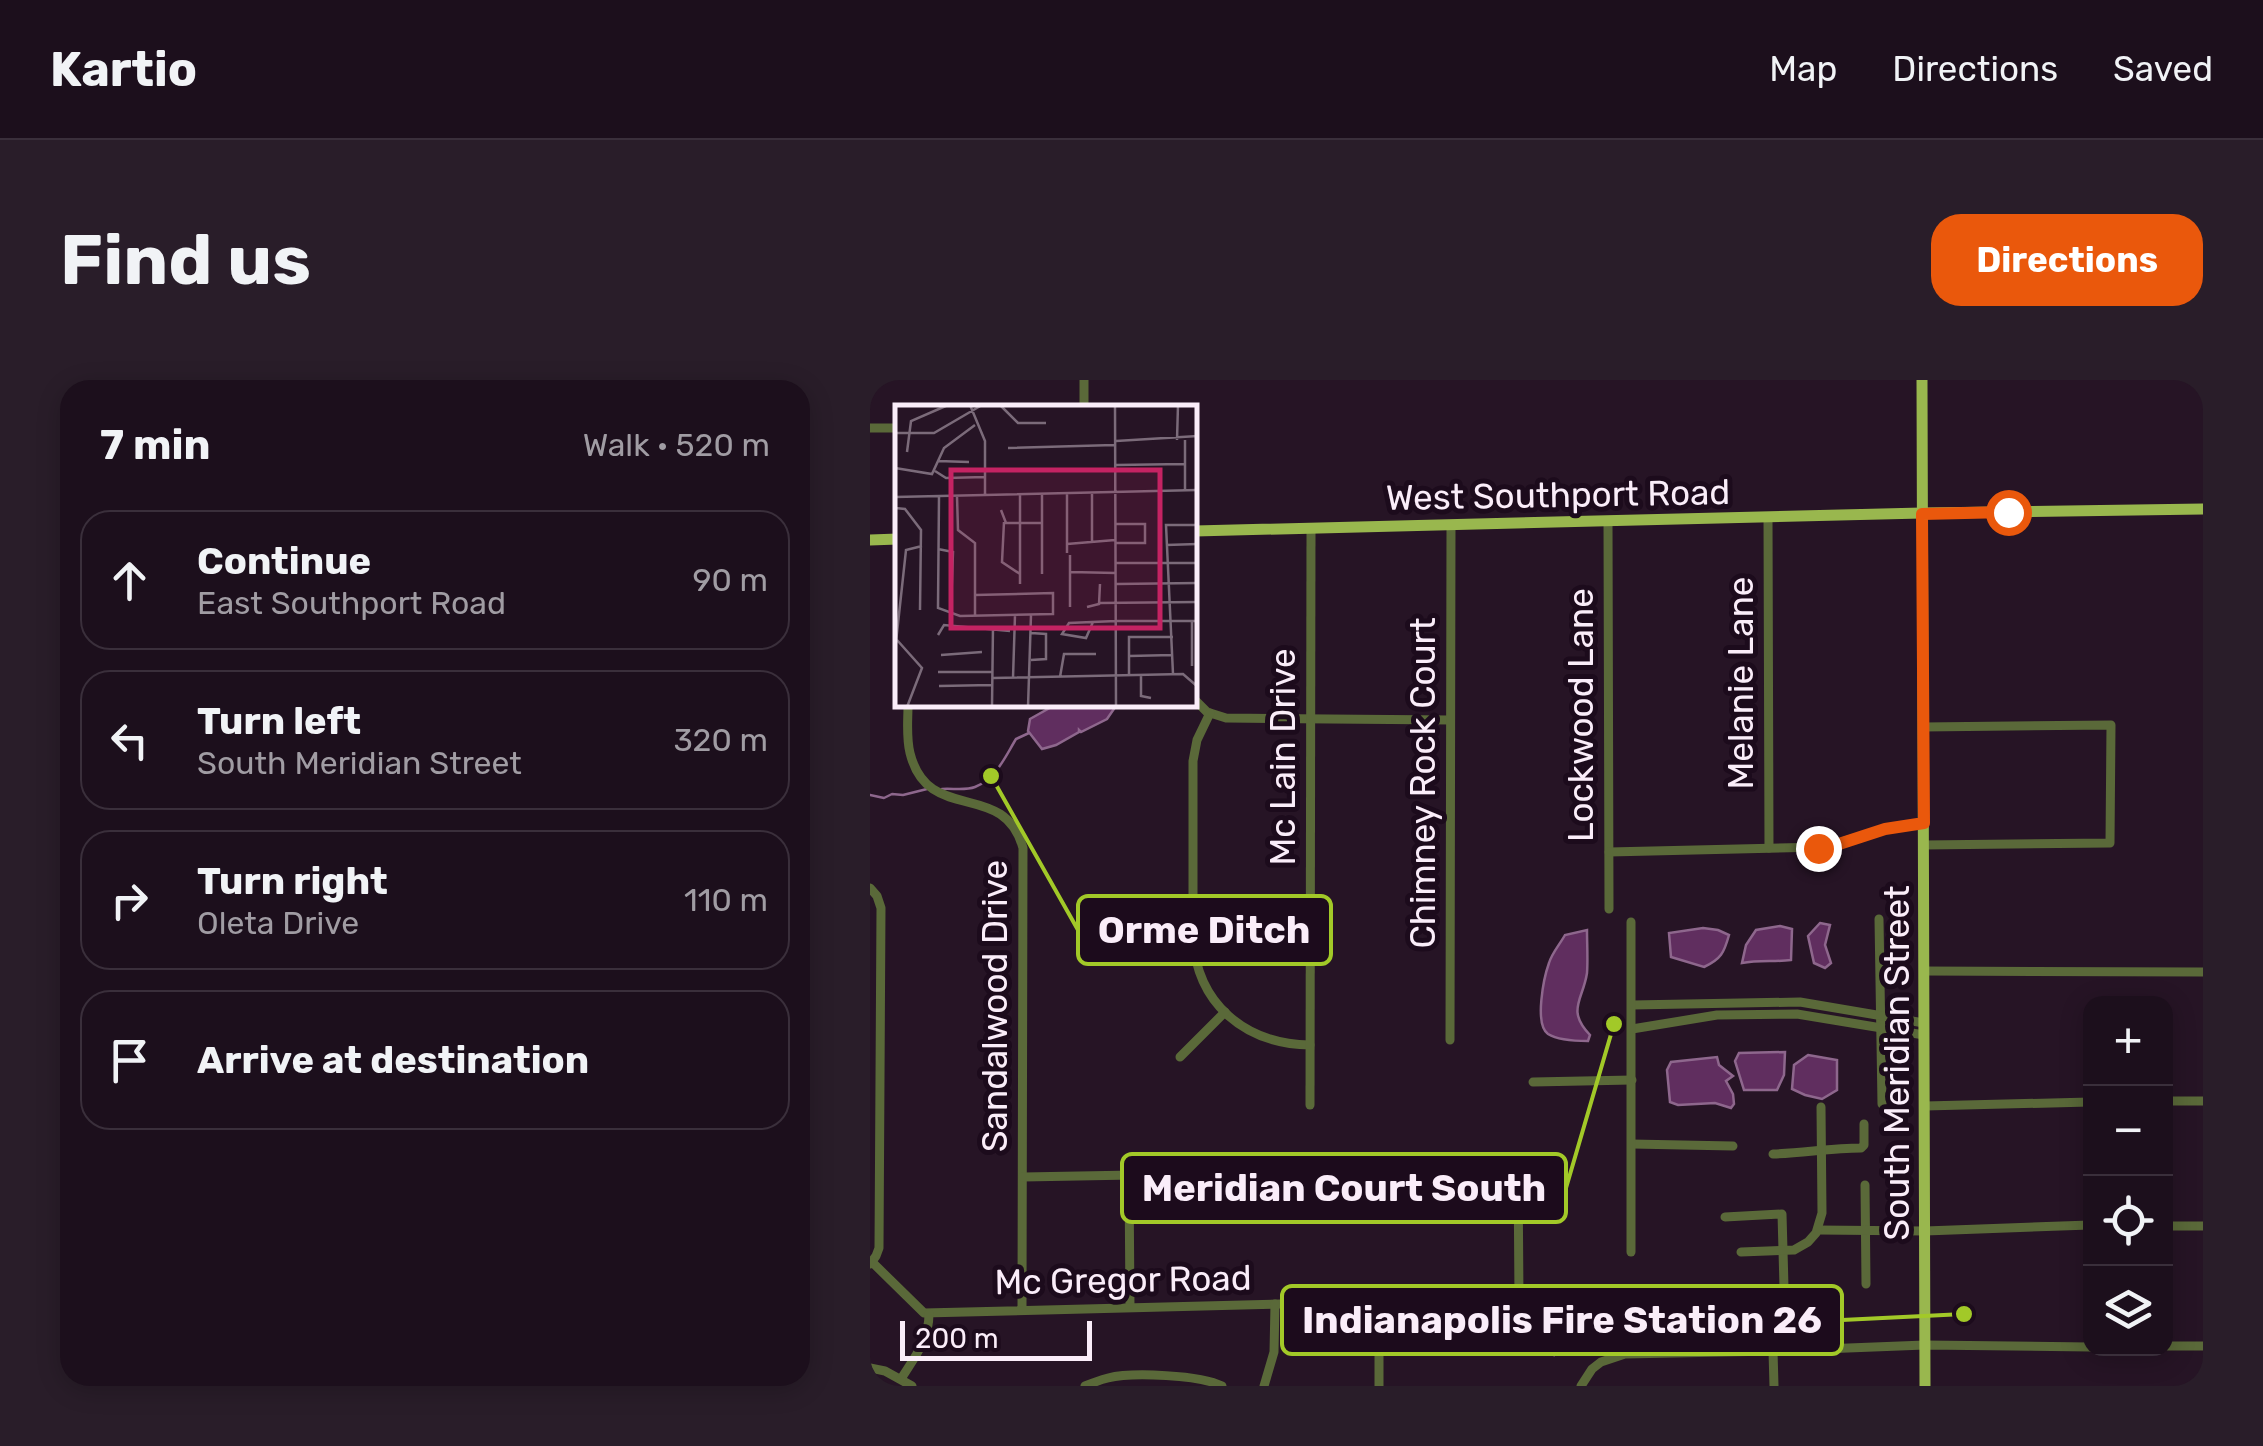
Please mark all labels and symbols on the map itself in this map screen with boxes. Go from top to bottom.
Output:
inset map [895,405,1198,708]
street label: West Southport Road [1385,471,1731,519]
route start [1986,490,2032,536]
street label: Melanie Lane [1720,577,1762,789]
street label: Lockwood Lane [1560,588,1602,842]
street label: Chimney Rock Court [1402,617,1444,949]
street label: Mc Lain Drive [1262,648,1304,866]
route end [1796,826,1842,872]
street label: Sandalwood Drive [974,860,1016,1152]
street label: South Meridian Street [1876,885,1918,1241]
callout: Orme Ditch [1078,896,1331,964]
text: Orme Ditch [1098,907,1310,953]
callout: Meridian Court South [1122,1154,1566,1222]
text: Meridian Court South [1142,1165,1546,1211]
street label: Mc Gregor Road [994,1257,1252,1303]
callout: Indianapolis Fire Station 26 [1282,1286,1842,1354]
text: Indianapolis Fire Station 26 [1302,1297,1822,1343]
scale bar [900,1316,1092,1360]

